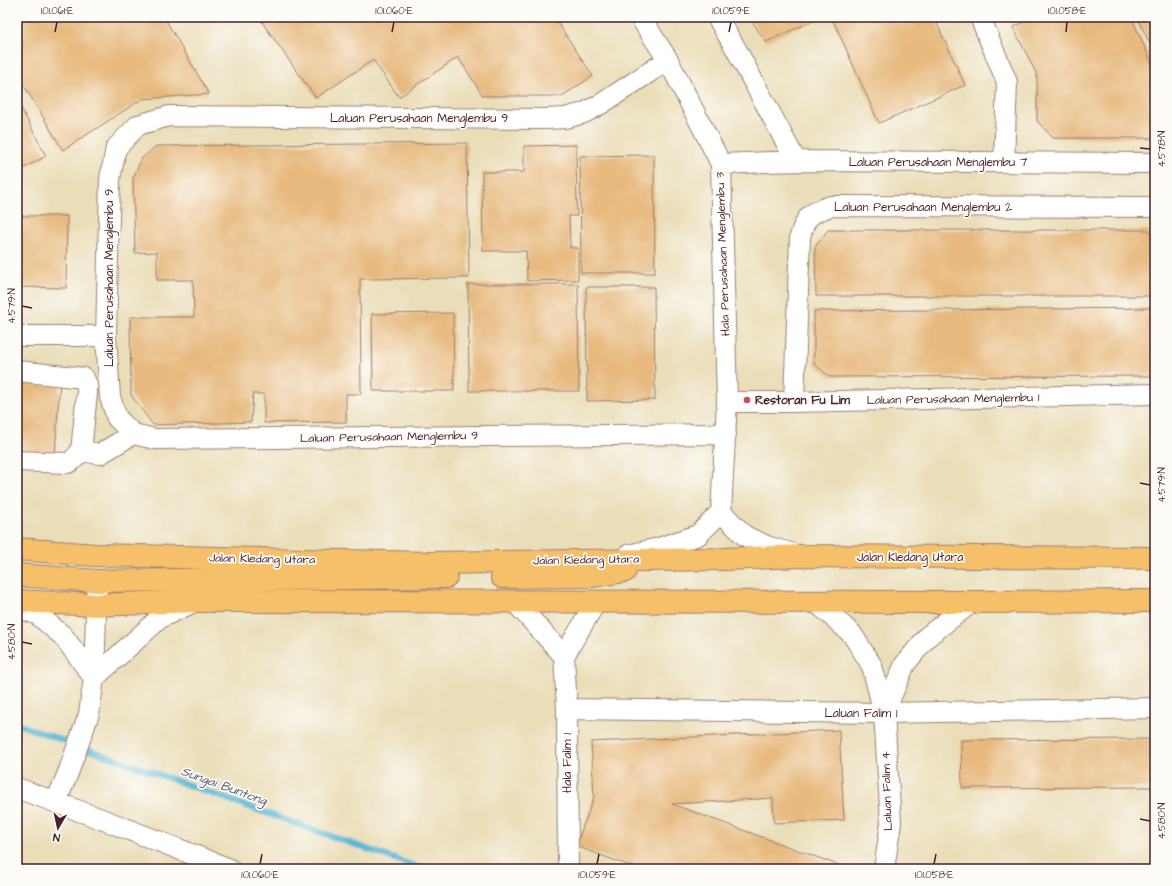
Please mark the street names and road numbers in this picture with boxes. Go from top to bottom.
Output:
street label: Laluan Perusahaan Menglembu 9 [330,110,508,128]
street label: Laluan Perusahaan Menglembu 7 [849,154,1028,172]
street label: Hala Perusahaan Menglembu 3 [712,172,735,336]
street label: Laluan Perusahaan Menglembu 9 [101,189,119,367]
street label: Laluan Perusahaan Menglembu 2 [834,199,1012,217]
street label: Laluan Perusahaan Menglembu 1 [866,389,1040,410]
street label: Laluan Perusahaan Menglembu 9 [300,427,478,448]
street label: Jalan Kledang Utara [857,549,963,567]
street label: Jalan Kledang Utara [209,550,315,569]
street label: Jalan Kledang Utara [533,551,639,570]
street label: Laluan Falim 1 [824,705,898,722]
street label: Hala Falim 1 [559,733,576,793]
street label: Laluan Falim 4 [877,751,897,831]

